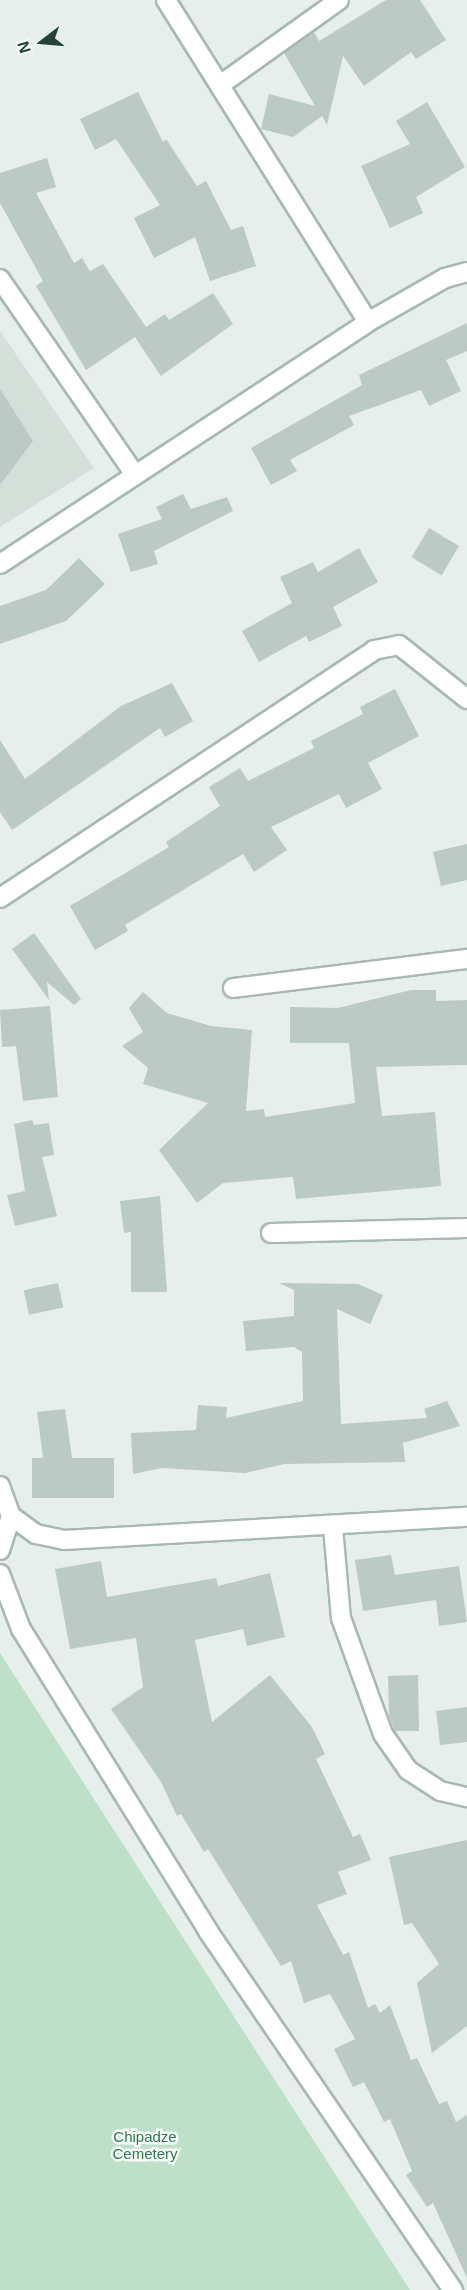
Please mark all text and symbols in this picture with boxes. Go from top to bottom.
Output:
north arrow [12,12,72,72]
text: N [14,39,34,55]
park label: Chipadze Cemetery [112,2127,178,2162]

